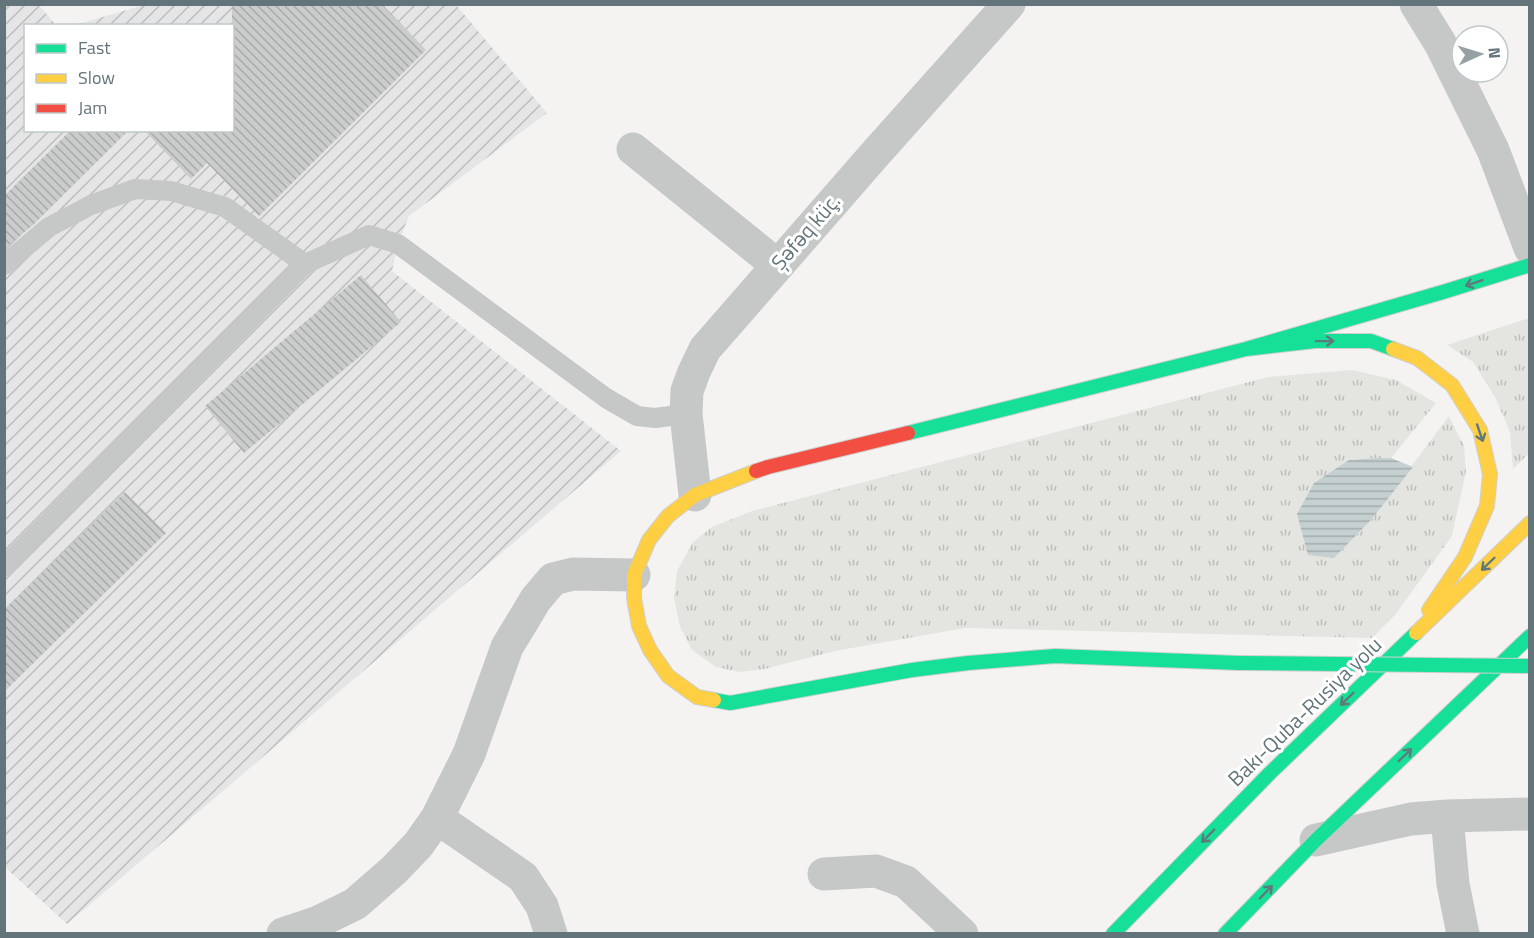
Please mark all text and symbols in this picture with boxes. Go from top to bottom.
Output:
legend [24,24,234,132]
north arrow [1450,24,1510,84]
text: Fast [78,34,111,61]
text: N [1483,47,1507,59]
text: Slow [78,64,115,91]
text: Jam [78,94,107,121]
street label: Şəfəq küç. [763,186,848,277]
one-way arrow [1465,278,1484,289]
one-way arrow [1314,336,1334,347]
one-way arrow [1475,423,1486,442]
one-way arrow [1480,556,1495,571]
street label: Bakı-Quba-Rusiya yolu [1220,629,1389,794]
one-way arrow [1340,692,1355,706]
one-way arrow [1397,748,1412,762]
one-way arrow [1201,829,1216,844]
one-way arrow [1259,884,1273,899]

